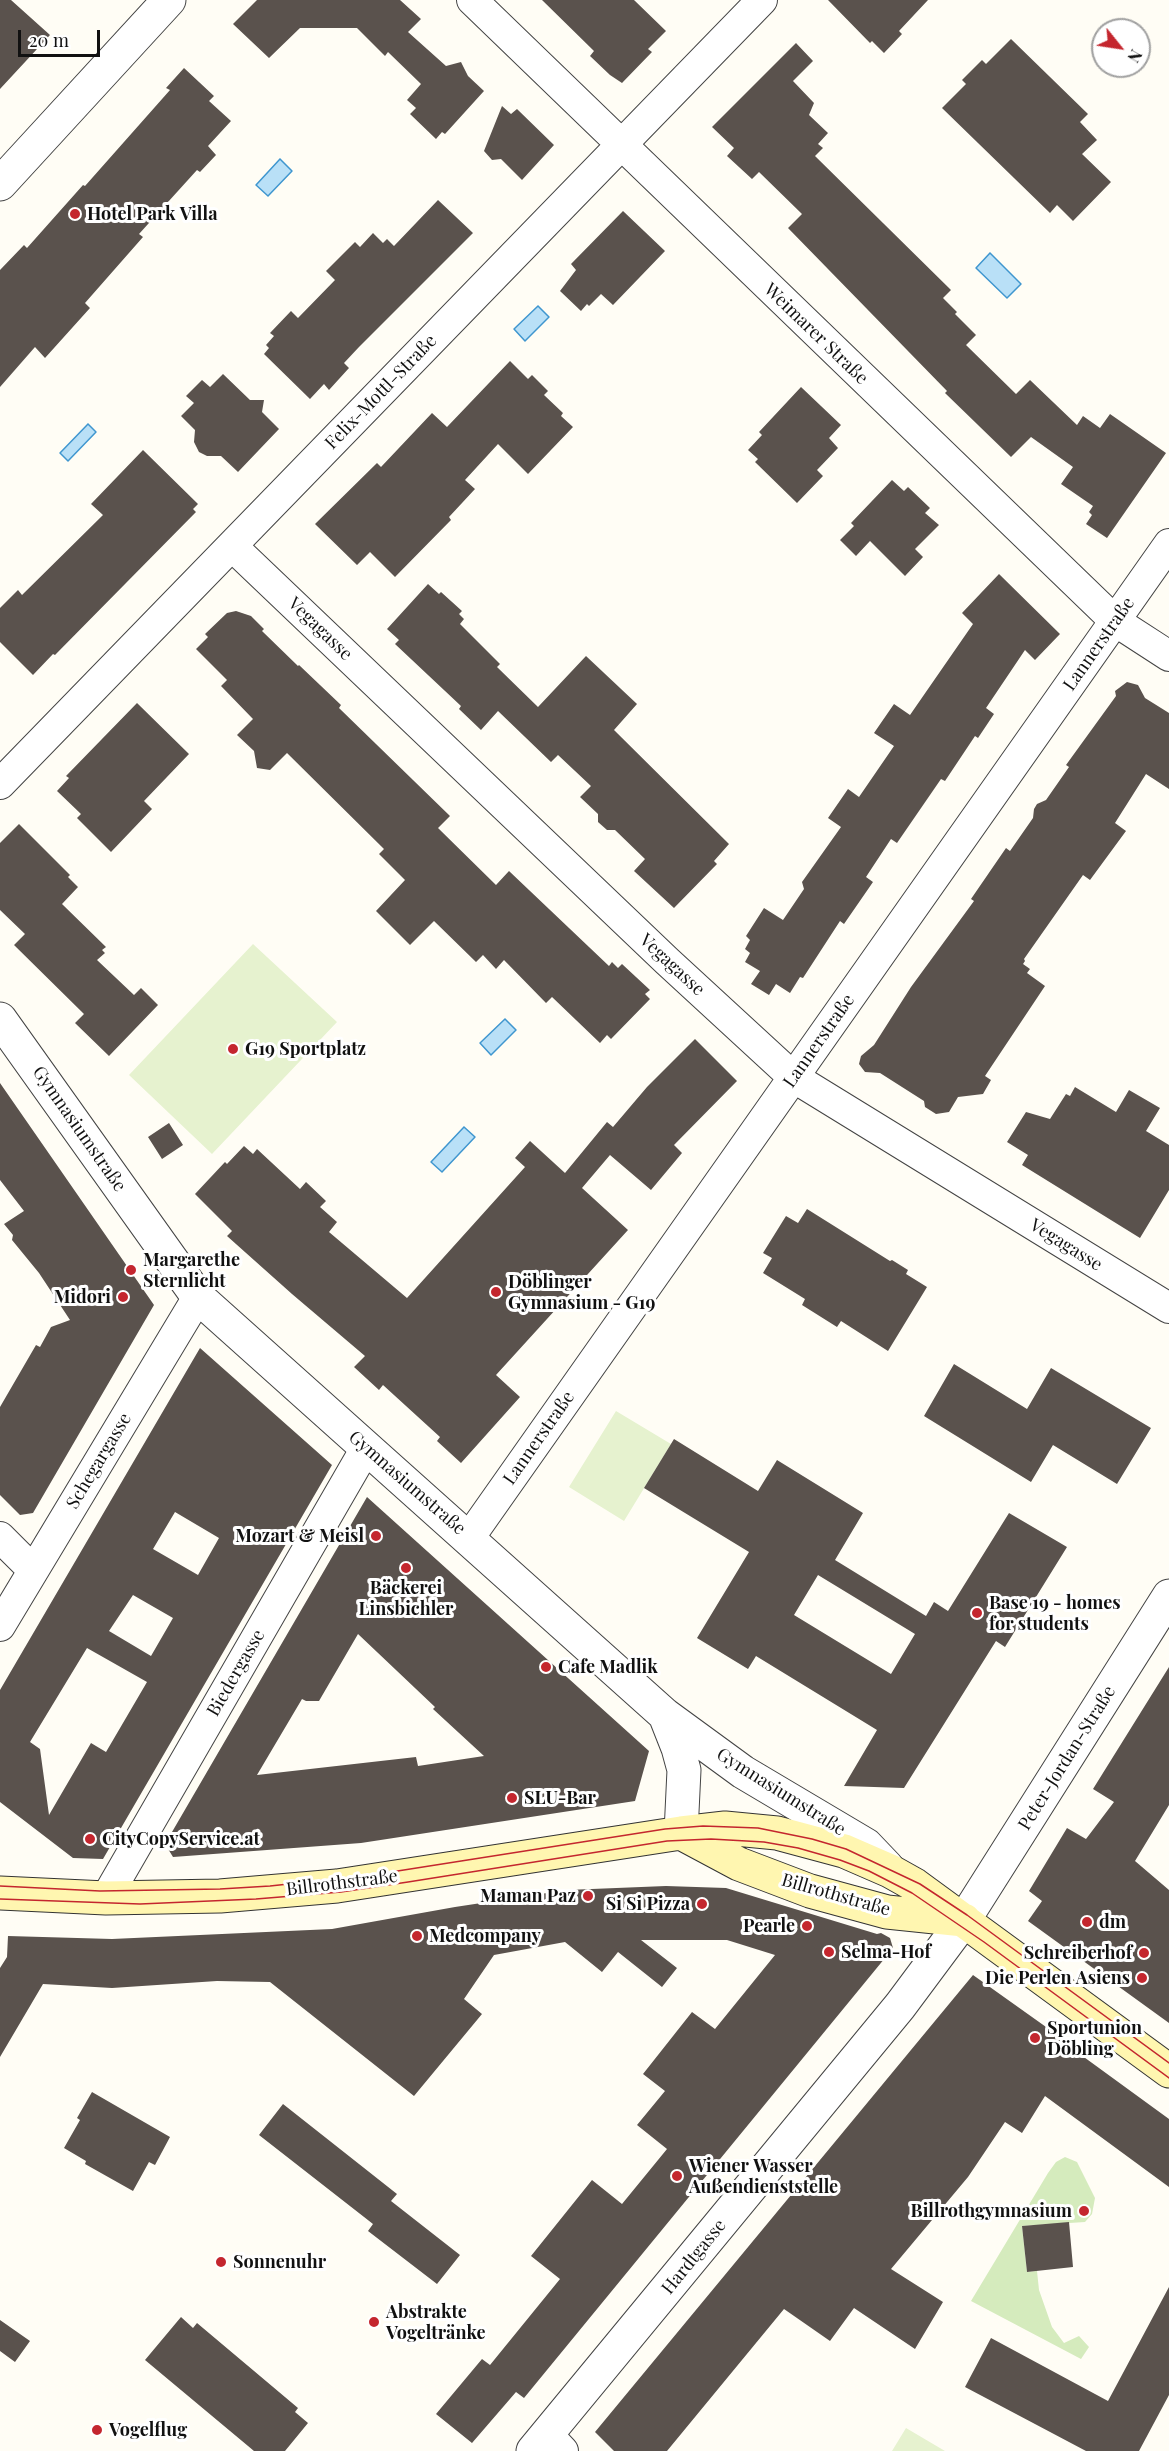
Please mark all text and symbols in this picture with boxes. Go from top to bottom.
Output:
scale bar [21,18,104,56]
north arrow [1091,18,1151,78]
text: 20 m [29,28,69,52]
text: N [1123,46,1147,67]
place label: Hotel Park Villa [87,203,217,225]
marker: Hotel Park Villa [68,207,82,221]
street label: Weimarer Straße [759,279,873,389]
street label: Felix-Mottl-Straße [321,330,441,454]
street label: Vegagasse [283,593,357,665]
street label: Lannerstraße [1059,593,1139,695]
street label: Vegagasse [635,929,709,1001]
street label: Lannerstraße [779,990,859,1092]
place label: G19 Sportplatz [245,1038,366,1060]
marker: G19 Sportplatz [226,1042,240,1056]
street label: Gymnasiumstraße [28,1062,130,1196]
street label: Vegagasse [1026,1214,1106,1276]
place label: Margarethe Sternlicht [143,1249,240,1292]
marker: Margarethe Sternlicht [124,1263,138,1277]
place label: Döblinger Gymnasium - G19 [508,1271,655,1314]
marker: Döblinger Gymnasium - G19 [489,1285,503,1299]
place label: Midori [54,1286,111,1308]
marker: Midori [116,1290,130,1304]
street label: Lannerstraße [499,1387,579,1489]
street label: Schegargasse [62,1409,136,1513]
street label: Gymnasiumstraße [344,1426,470,1540]
place label: Mozart & Meisl [235,1525,364,1547]
marker: Mozart & Meisl [369,1529,383,1543]
marker: Bäckerei Linsbichler [399,1561,413,1575]
place label: Bäckerei Linsbichler [359,1577,453,1620]
place label: Base 19 - homes for students [989,1592,1121,1634]
marker: Base 19 - homes for students [970,1606,984,1620]
street label: Biedergasse [203,1626,269,1720]
place label: Cafe Madlik [558,1656,658,1678]
marker: Cafe Madlik [539,1660,553,1674]
street label: Peter-Jordan-Straße [1014,1682,1120,1834]
street label: Gymnasiumstraße [712,1744,850,1840]
place label: SLU-Bar [524,1787,596,1809]
marker: SLU-Bar [505,1791,519,1805]
place label: CityCopyService.at [102,1828,260,1850]
marker: CityCopyService.at [83,1832,97,1846]
street label: Billrothstraße [285,1865,399,1901]
street label: Billrothstraße [779,1869,893,1921]
place label: Maman Paz [480,1885,576,1907]
marker: Maman Paz [581,1889,595,1903]
place label: Si Si Pizza [606,1893,690,1915]
marker: Si Si Pizza [695,1897,709,1911]
place label: dm [1099,1911,1126,1933]
place label: Pearle [743,1915,795,1937]
marker: dm [1080,1915,1094,1929]
marker: Pearle [800,1919,814,1933]
place label: Medcompany [429,1925,541,1947]
marker: Medcompany [410,1929,424,1943]
place label: Selma-Hof [841,1941,931,1963]
place label: Schreiberhof [1024,1942,1132,1964]
marker: Selma-Hof [822,1945,836,1959]
marker: Schreiberhof [1137,1946,1151,1960]
place label: Die Perlen Asiens [985,1967,1130,1989]
marker: Die Perlen Asiens [1135,1971,1149,1985]
place label: Sportunion Döbling [1047,2017,1142,2060]
marker: Sportunion Döbling [1028,2031,1042,2045]
place label: Wiener Wasser Außendienststelle [689,2155,838,2198]
marker: Wiener Wasser Außendienststelle [670,2169,684,2183]
place label: Billrothgymnasium [911,2200,1072,2222]
marker: Billrothgymnasium [1077,2204,1091,2218]
street label: Hardtgasse [657,2215,731,2299]
place label: Sonnenuhr [233,2251,326,2273]
marker: Sonnenuhr [214,2255,228,2269]
place label: Abstrakte Vogeltränke [386,2301,486,2344]
marker: Abstrakte Vogeltränke [367,2315,381,2329]
place label: Vogelflug [109,2419,187,2441]
marker: Vogelflug [90,2423,104,2437]

